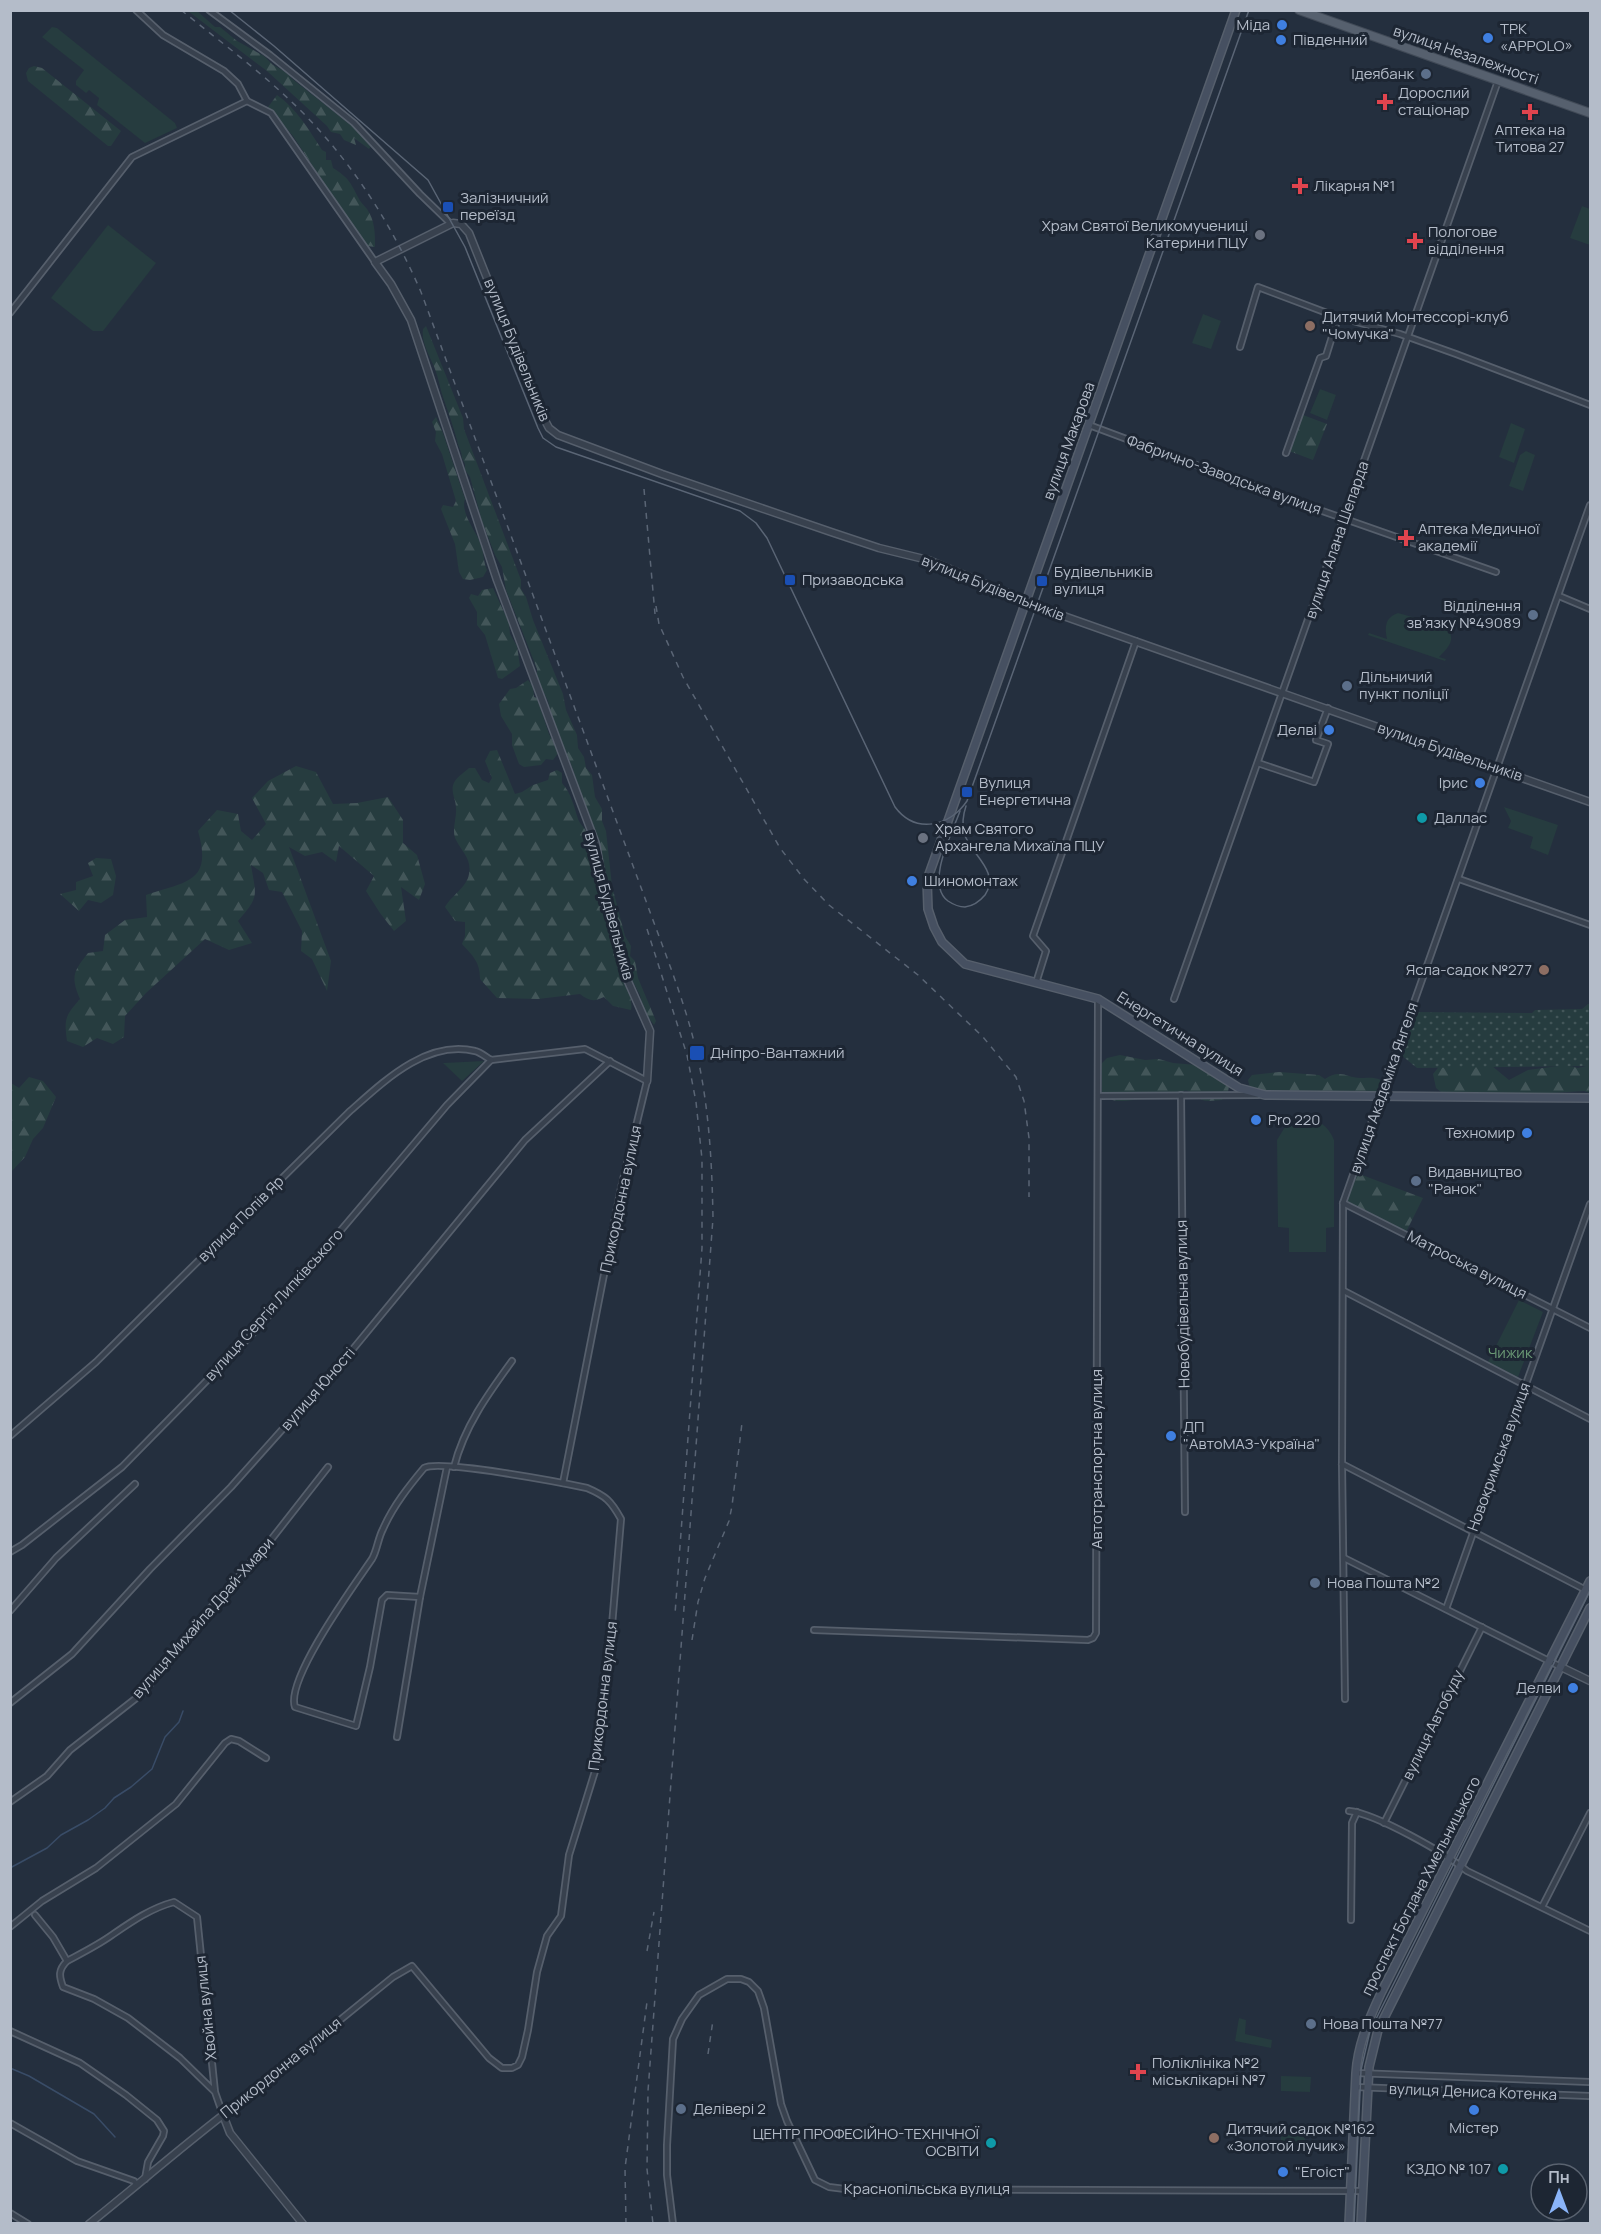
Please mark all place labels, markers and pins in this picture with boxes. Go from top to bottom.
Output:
place label: Міда [1237,14,1270,35]
marker: Міда [1275,18,1289,32]
place label: ТРК «APPOLO» [1500,18,1573,56]
place label: Південний [1293,29,1367,50]
marker: ТРК «APPOLO» [1481,31,1495,45]
marker: Південний [1274,33,1288,47]
place label: Ідеябанк [1351,63,1415,84]
marker: Ідеябанк [1419,67,1433,81]
place label: Дорослий стаціонар [1398,82,1470,120]
marker: Дорослий стаціонар [1376,93,1394,111]
marker: Аптека на Титова 27 [1523,105,1537,119]
place label: Аптека на Титова 27 [1495,119,1565,157]
place label: Лікарня №1 [1314,175,1395,196]
marker: Лікарня №1 [1291,177,1309,195]
place label: Залізничний переїзд [460,187,549,225]
marker: Залізничний переїзд [441,200,455,214]
place label: Храм Святої Великомучениці Катерини ПЦУ [1042,215,1249,253]
place label: Пологове відділення [1428,221,1504,259]
marker: Храм Святої Великомучениці Катерини ПЦУ [1253,228,1267,242]
marker: Пологове відділення [1406,232,1424,250]
place label: Дитячий Монтессорі-клуб "Чомучка" [1322,306,1509,344]
marker: Дитячий Монтессорі-клуб "Чомучка" [1303,319,1317,333]
place label: Аптека Медичної академії [1418,518,1540,556]
marker: Аптека Медичної академії [1399,531,1413,545]
place label: Будівельників вулиця [1054,561,1153,599]
place label: Призаводська [802,569,904,590]
marker: Призаводська [783,573,797,587]
marker: Будівельників вулиця [1035,574,1049,588]
place label: Відділення зв’язку №49089 [1406,595,1521,633]
marker: Відділення зв’язку №49089 [1526,608,1540,622]
place label: Дільничий пункт поліції [1359,666,1449,704]
marker: Дільничий пункт поліції [1340,679,1354,693]
place label: Делві [1277,719,1317,740]
marker: Делві [1322,723,1336,737]
place label: Вулиця Енергетична [979,772,1071,810]
place label: Ірис [1439,772,1468,793]
marker: Ірис [1473,776,1487,790]
marker: Вулиця Енергетична [960,785,974,799]
place label: Даллас [1434,807,1487,828]
marker: Даллас [1415,811,1429,825]
place label: Храм Святого Архангела Михаїла ПЦУ [935,818,1105,856]
marker: Храм Святого Архангела Михаїла ПЦУ [916,831,930,845]
place label: Шиномонтаж [924,870,1019,891]
marker: Шиномонтаж [905,874,919,888]
place label: Ясла-садок №277 [1406,959,1532,980]
marker: Ясла-садок №277 [1537,963,1551,977]
place label: Дніпро-Вантажний [710,1042,844,1063]
marker: Дніпро-Вантажний [688,1044,706,1062]
place label: Pro 220 [1268,1109,1320,1130]
marker: Pro 220 [1249,1113,1263,1127]
place label: Техномир [1445,1122,1515,1143]
marker: Техномир [1520,1126,1534,1140]
place label: Видавництво "Ранок" [1428,1161,1522,1199]
marker: Видавництво "Ранок" [1409,1174,1423,1188]
place label: ДП "АвтоМАЗ-Україна" [1183,1416,1320,1454]
marker: ДП "АвтоМАЗ-Україна" [1164,1429,1178,1443]
place label: Нова Пошта №2 [1327,1572,1440,1593]
marker: Нова Пошта №2 [1308,1576,1322,1590]
place label: Делви [1516,1677,1561,1698]
marker: Делви [1566,1681,1580,1695]
place label: Нова Пошта №77 [1323,2013,1443,2034]
marker: Нова Пошта №77 [1304,2017,1318,2031]
place label: Поліклініка №2 міськлікарні №7 [1152,2052,1266,2090]
marker: Поліклініка №2 міськлікарні №7 [1129,2063,1147,2081]
place label: Делівері 2 [693,2098,766,2119]
marker: Делівері 2 [674,2102,688,2116]
marker: Містер [1467,2103,1481,2117]
place label: Містер [1449,2117,1499,2138]
place label: Дитячий садок №162 «Золотой лучик» [1226,2118,1375,2156]
place label: ЦЕНТР ПРОФЕСІЙНО-ТЕХНІЧНОЇ ОСВІТИ [753,2123,979,2161]
marker: Дитячий садок №162 «Золотой лучик» [1207,2131,1221,2145]
marker: ЦЕНТР ПРОФЕСІЙНО-ТЕХНІЧНОЇ ОСВІТИ [984,2136,998,2150]
place label: КЗДО № 107 [1407,2158,1491,2179]
place label: "Егоіст" [1295,2161,1350,2182]
marker: КЗДО № 107 [1496,2162,1510,2176]
marker: "Егоіст" [1276,2165,1290,2179]

